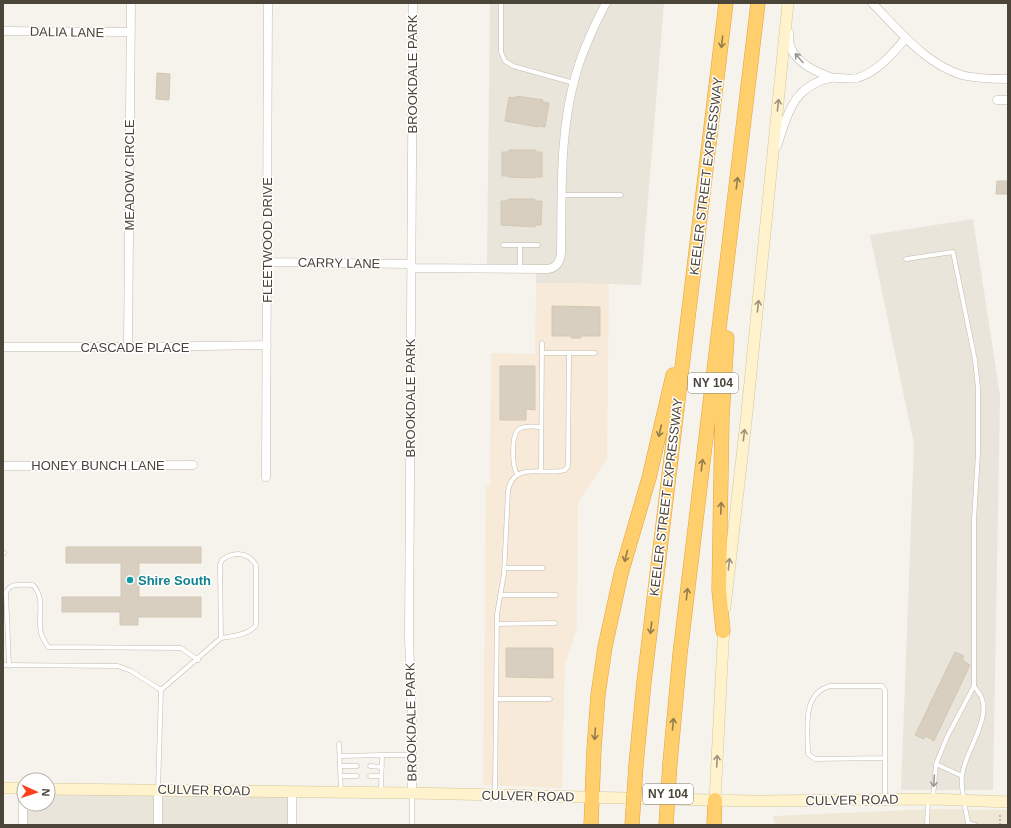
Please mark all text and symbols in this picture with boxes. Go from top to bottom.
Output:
street label: BROOKDALE PARK [405,14,420,133]
street label: DALIA LANE [30,24,105,40]
one-way arrow [718,35,726,48]
one-way arrow [795,53,804,63]
street label: KEELER STREET EXPRESSWAY [686,76,726,276]
one-way arrow [774,99,781,112]
street label: MEADOW CIRCLE [122,119,137,231]
street label: FLEETWOOD DRIVE [260,177,275,303]
one-way arrow [733,177,741,190]
street label: CARRY LANE [298,255,381,271]
one-way arrow [754,299,761,312]
street label: BROOKDALE PARK [403,338,418,457]
street label: CASCADE PLACE [80,340,190,355]
road number: NY 104 [688,373,738,393]
street label: KEELER STREET EXPRESSWAY [646,397,686,597]
one-way arrow [656,424,664,437]
one-way arrow [740,429,748,442]
street label: HONEY BUNCH LANE [31,458,165,473]
one-way arrow [698,459,706,472]
one-way arrow [717,502,725,515]
one-way arrow [622,549,629,562]
one-way arrow [725,558,733,571]
place label: Shire South [138,573,211,588]
marker: Shire South [125,575,135,585]
one-way arrow [683,588,690,601]
one-way arrow [647,621,654,634]
street label: BROOKDALE PARK [402,662,420,782]
one-way arrow [669,718,676,731]
one-way arrow [591,727,598,740]
one-way arrow [713,755,720,768]
north arrow [16,772,56,812]
one-way arrow [930,774,938,787]
street label: CULVER ROAD [157,782,251,798]
road number: NY 104 [643,784,693,804]
text: N [40,788,52,797]
street label: CULVER ROAD [481,788,575,804]
street label: CULVER ROAD [805,792,899,808]

